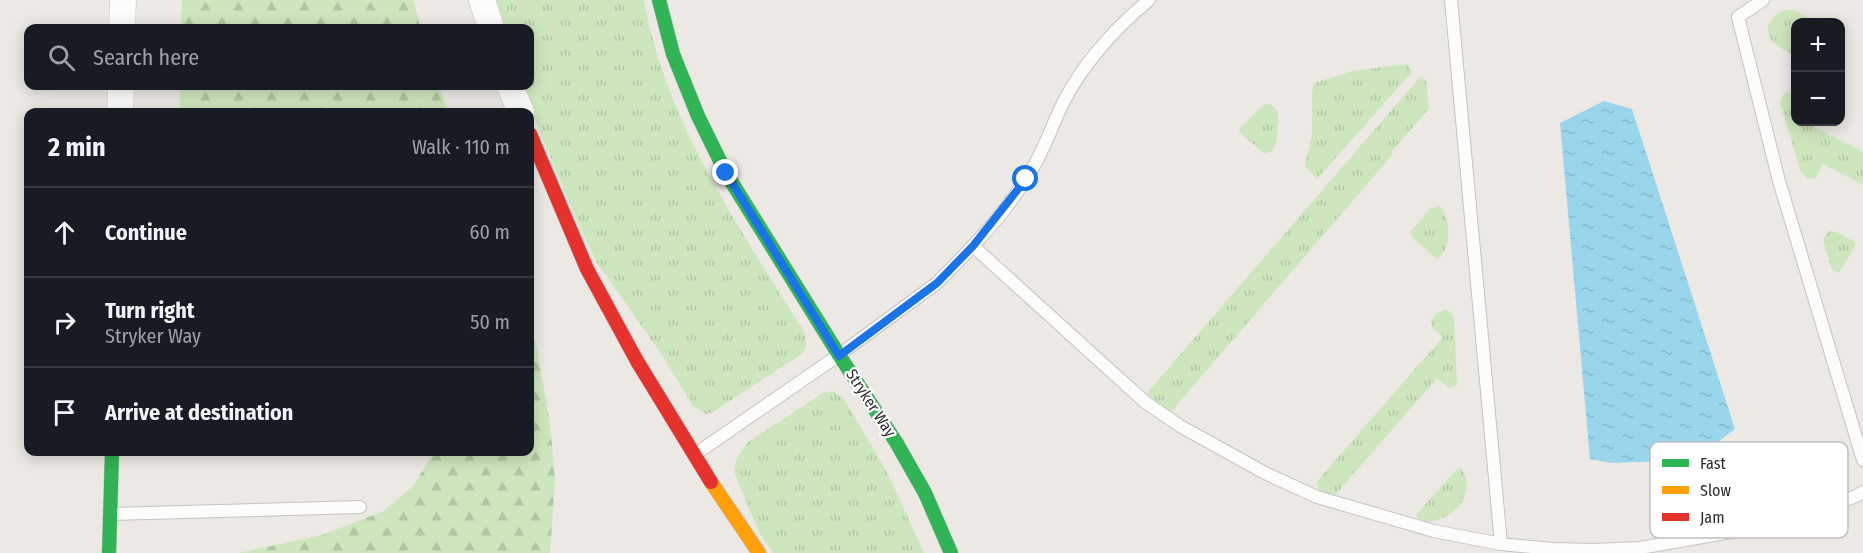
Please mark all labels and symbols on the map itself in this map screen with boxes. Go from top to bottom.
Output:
route end [712,159,738,185]
route start [1012,165,1038,191]
street label: Stryker Way [842,366,900,441]
legend [1650,442,1848,538]
text: Fast [1700,454,1727,473]
text: Slow [1700,481,1731,500]
text: Jam [1700,508,1725,527]

